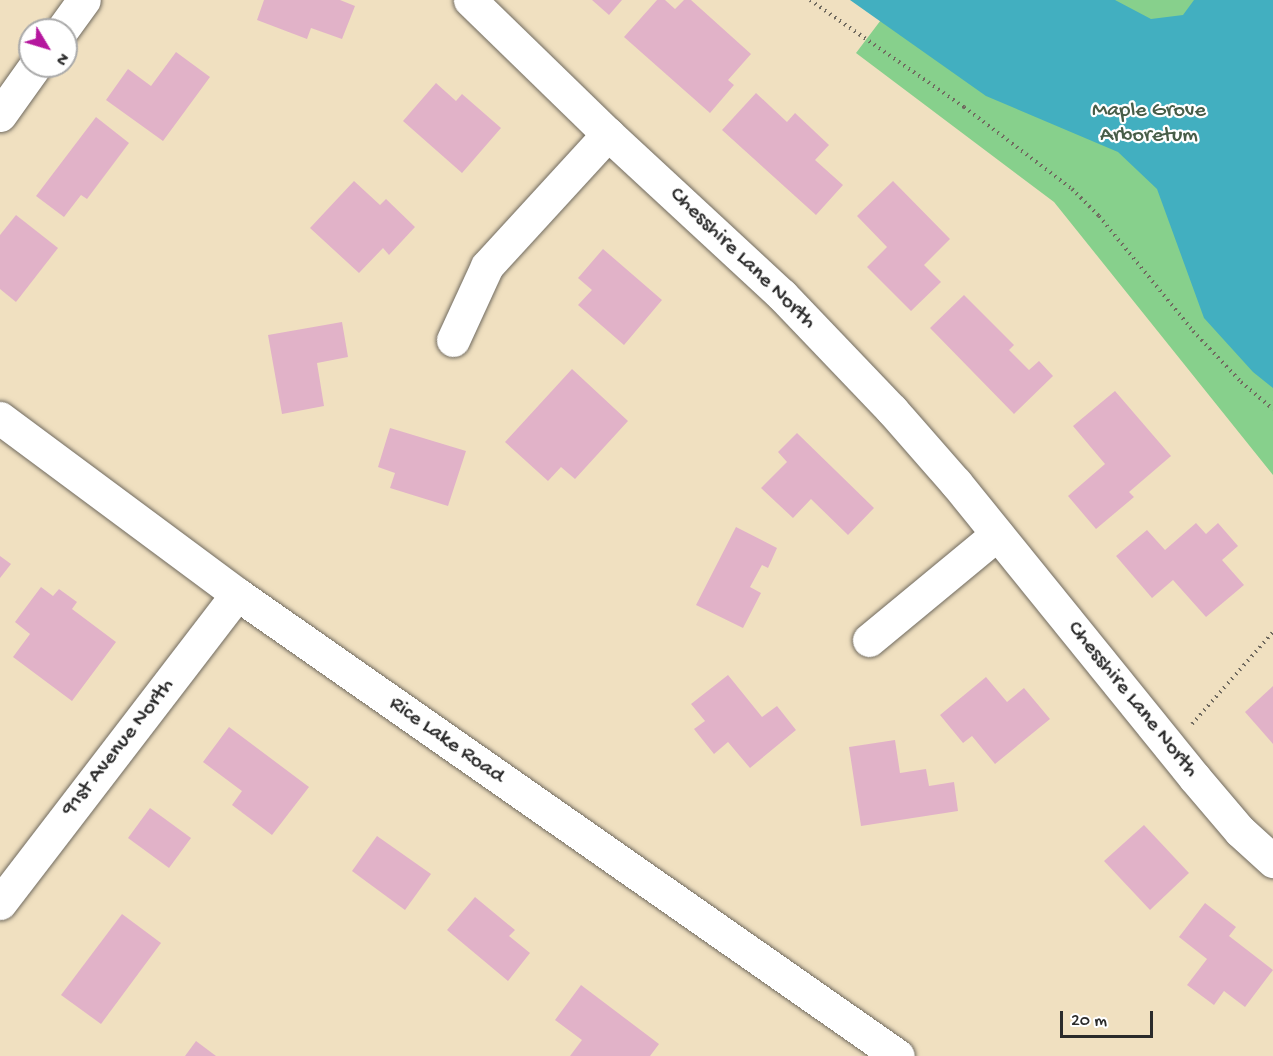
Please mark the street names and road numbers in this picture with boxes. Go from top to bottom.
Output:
street label: Chesshire Lane North [663,182,821,336]
street label: Chesshire Lane North [1061,616,1203,784]
street label: 91st Avenue North [57,674,181,822]
street label: Rice Lake Road [383,691,509,791]

